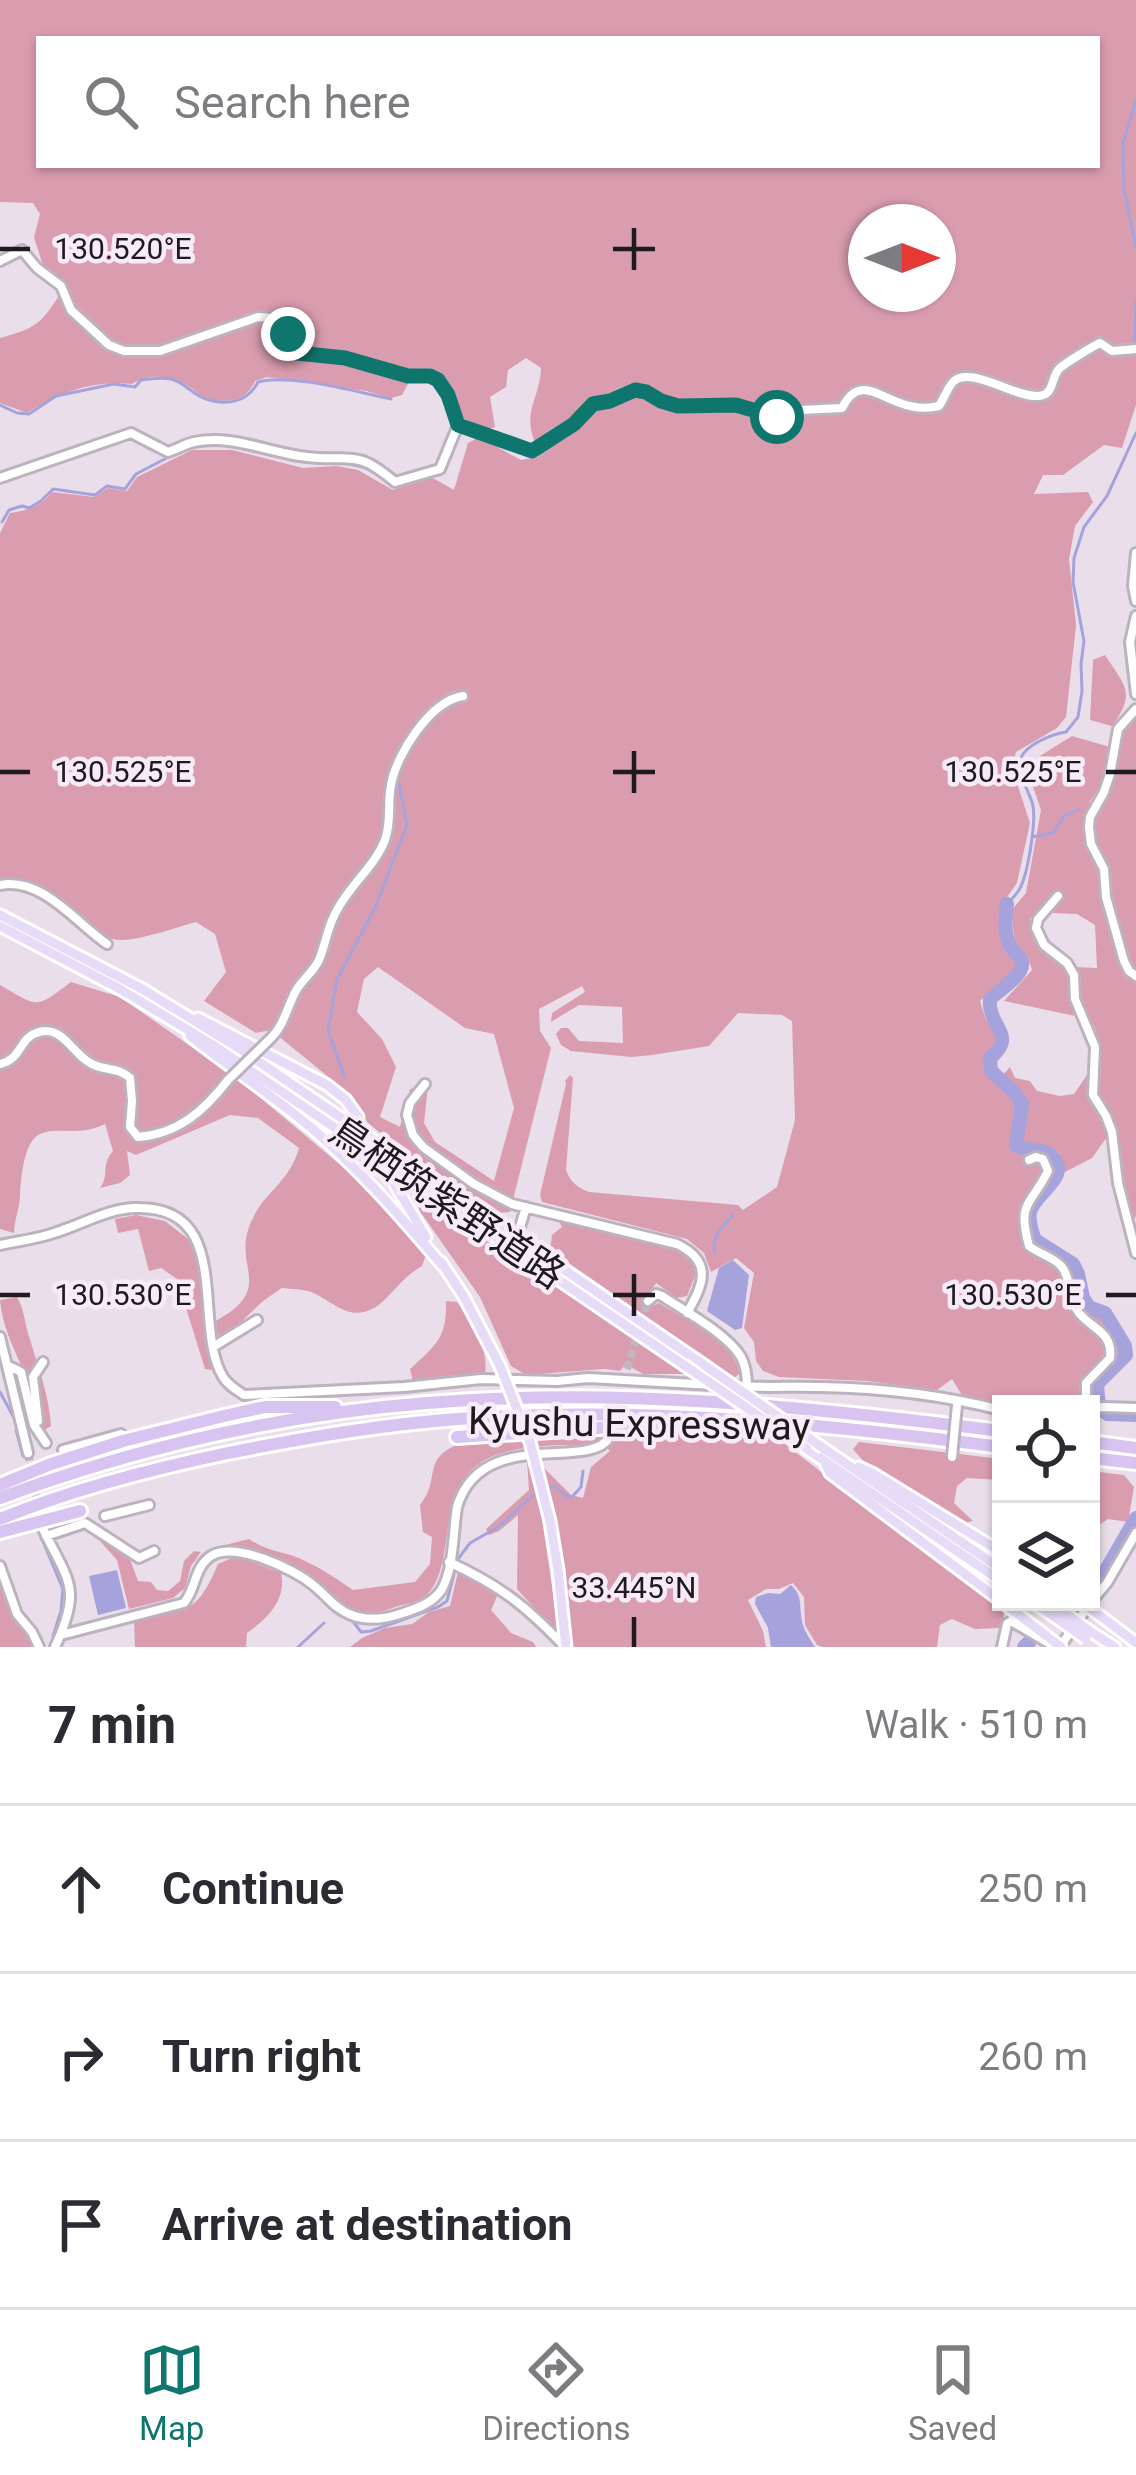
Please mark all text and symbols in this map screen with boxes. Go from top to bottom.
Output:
search box [36,36,1100,168]
icon: search [78,69,144,135]
text: Search here [174,76,411,129]
north arrow [848,204,956,312]
text: 130.520°E [54,231,192,266]
route end [261,307,315,361]
route start [750,390,804,444]
text: 130.525°E [54,754,192,789]
text: 130.525°E [944,754,1082,789]
street label: 鳥栖筑紫野道路 [321,1108,573,1298]
text: 130.530°E [54,1277,192,1312]
text: 130.530°E [944,1277,1082,1312]
map controls [992,1395,1100,1611]
button: locate [992,1395,1100,1503]
street label: Kyushu Expressway [467,1398,811,1450]
button: layers [992,1503,1100,1611]
text: 33.445°N [572,1570,696,1605]
text: 7 min [48,1696,176,1755]
text: Walk · 510 m [864,1702,1088,1748]
icon: ahead [48,1856,114,1922]
text: Continue [162,1862,344,1915]
text: 250 m [978,1866,1088,1912]
icon: right [48,2024,114,2090]
text: Turn right [162,2030,361,2083]
text: 260 m [978,2034,1088,2080]
icon: arrive [48,2192,114,2258]
text: Arrive at destination [162,2198,573,2251]
tab: Map [139,2337,205,2448]
tab: Directions [482,2337,631,2448]
tab: Saved [908,2337,997,2448]

